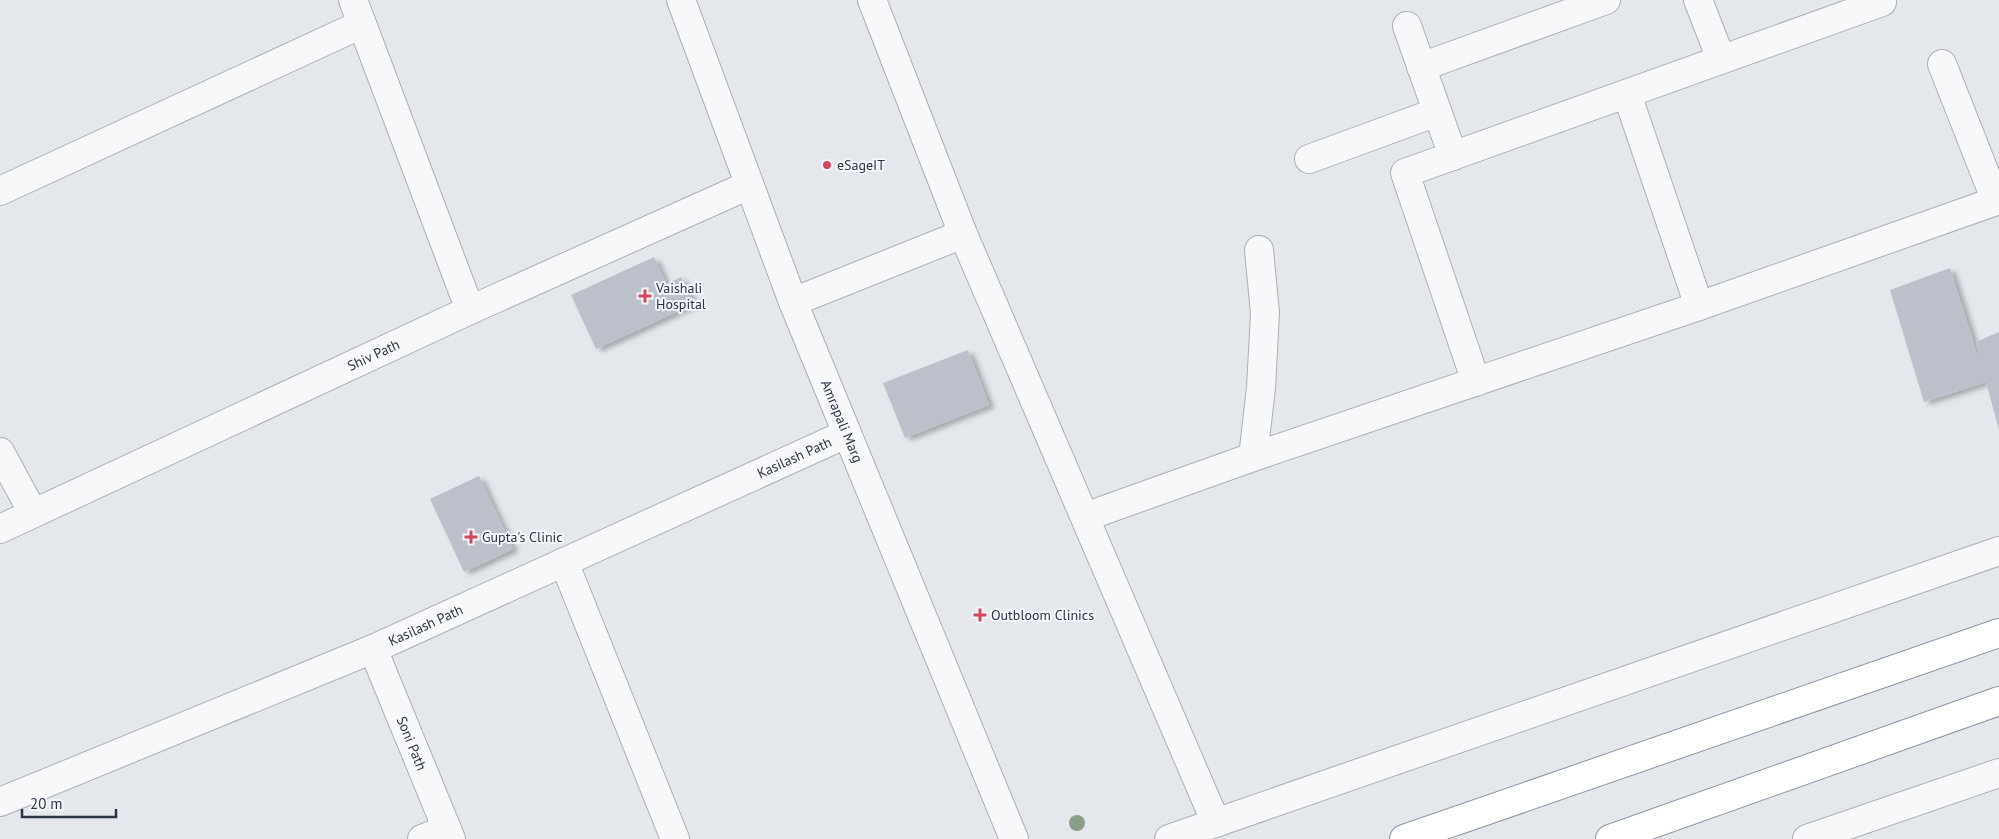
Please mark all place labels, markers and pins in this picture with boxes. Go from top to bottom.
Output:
place label: eSageIT [837,156,885,174]
marker: eSageIT [821,159,833,171]
place label: Vaishali Hospital [655,279,706,313]
marker: Vaishali Hospital [638,289,652,303]
place label: Gupta's Clinic [482,528,563,546]
marker: Gupta's Clinic [464,530,478,544]
place label: Outbloom Clinics [991,606,1094,624]
marker: Outbloom Clinics [973,608,987,622]

